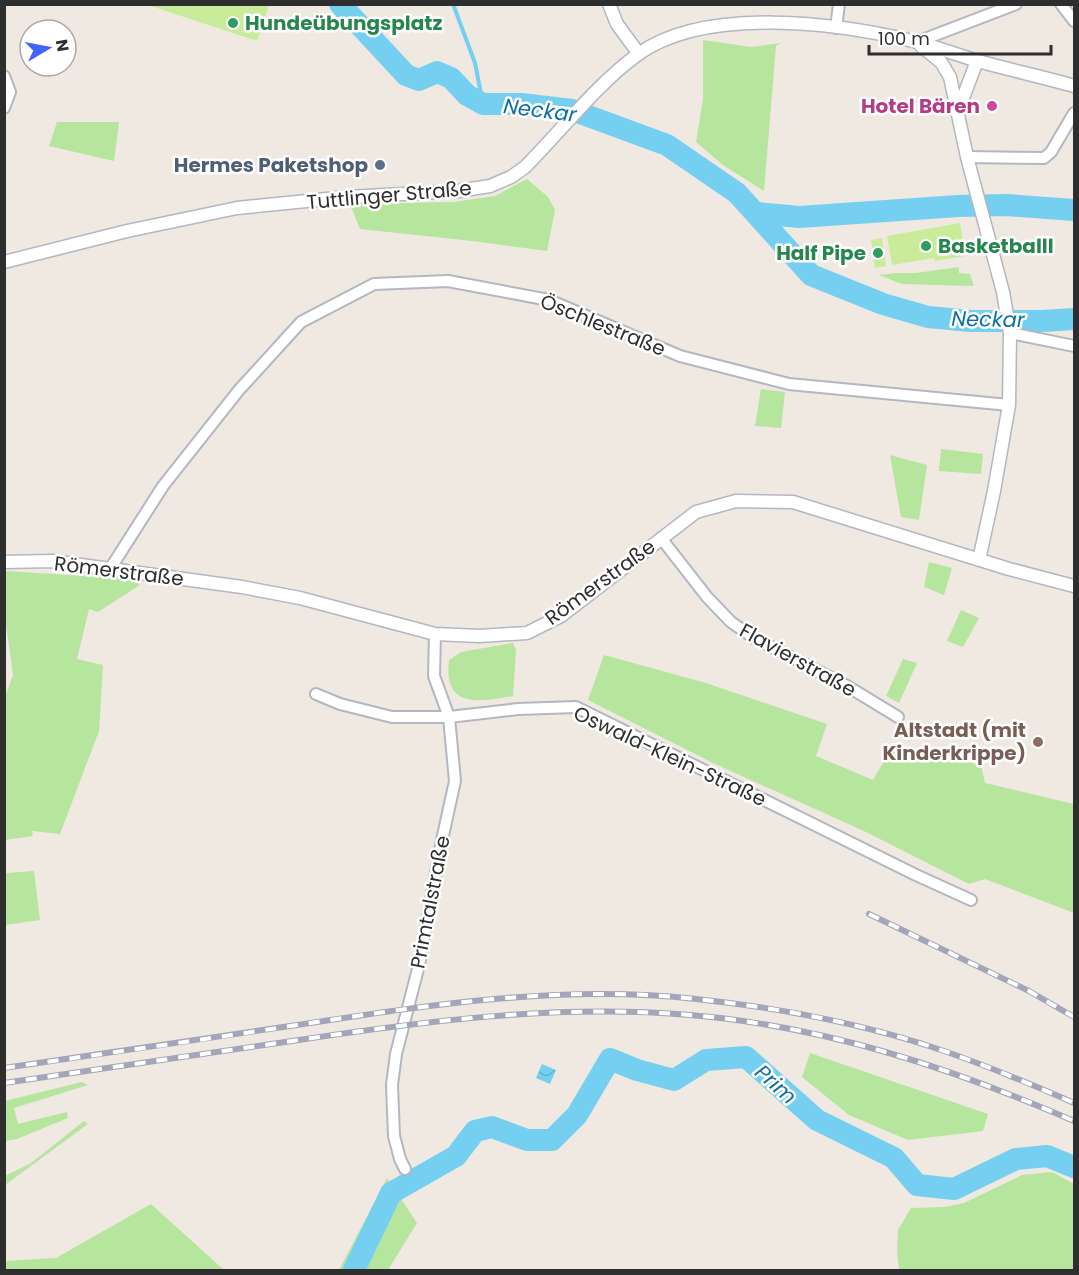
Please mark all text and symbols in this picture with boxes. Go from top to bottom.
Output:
place label: Hundeübungsplatz [245,9,442,37]
marker: Hundeübungsplatz [226,16,240,30]
north arrow [18,18,78,78]
scale bar [869,18,1050,56]
text: 100 m [878,26,930,51]
text: N [50,38,75,53]
water label: Neckar [502,91,579,129]
place label: Hotel Bären [861,92,980,120]
marker: Hotel Bären [985,99,999,113]
place label: Hermes Paketshop [174,151,368,179]
marker: Hermes Paketshop [373,158,387,172]
street label: Tuttlinger Straße [305,174,473,216]
place label: Basketballl [938,232,1054,260]
place label: Half Pipe [776,239,866,267]
marker: Basketballl [919,239,933,253]
marker: Half Pipe [871,246,885,260]
street label: Öschlestraße [536,287,670,363]
water label: Neckar [951,304,1026,334]
street label: Römerstraße [539,532,661,632]
street label: Römerstraße [53,549,185,593]
street label: Flavierstraße [735,616,861,704]
street label: Oswald-Klein-Straße [569,699,771,813]
place label: Altstadt (mit Kinderkrippe) [882,716,1026,767]
marker: Altstadt (mit Kinderkrippe) [1031,735,1045,749]
street label: Primtalstraße [403,833,457,971]
water label: Prim [749,1058,803,1110]

